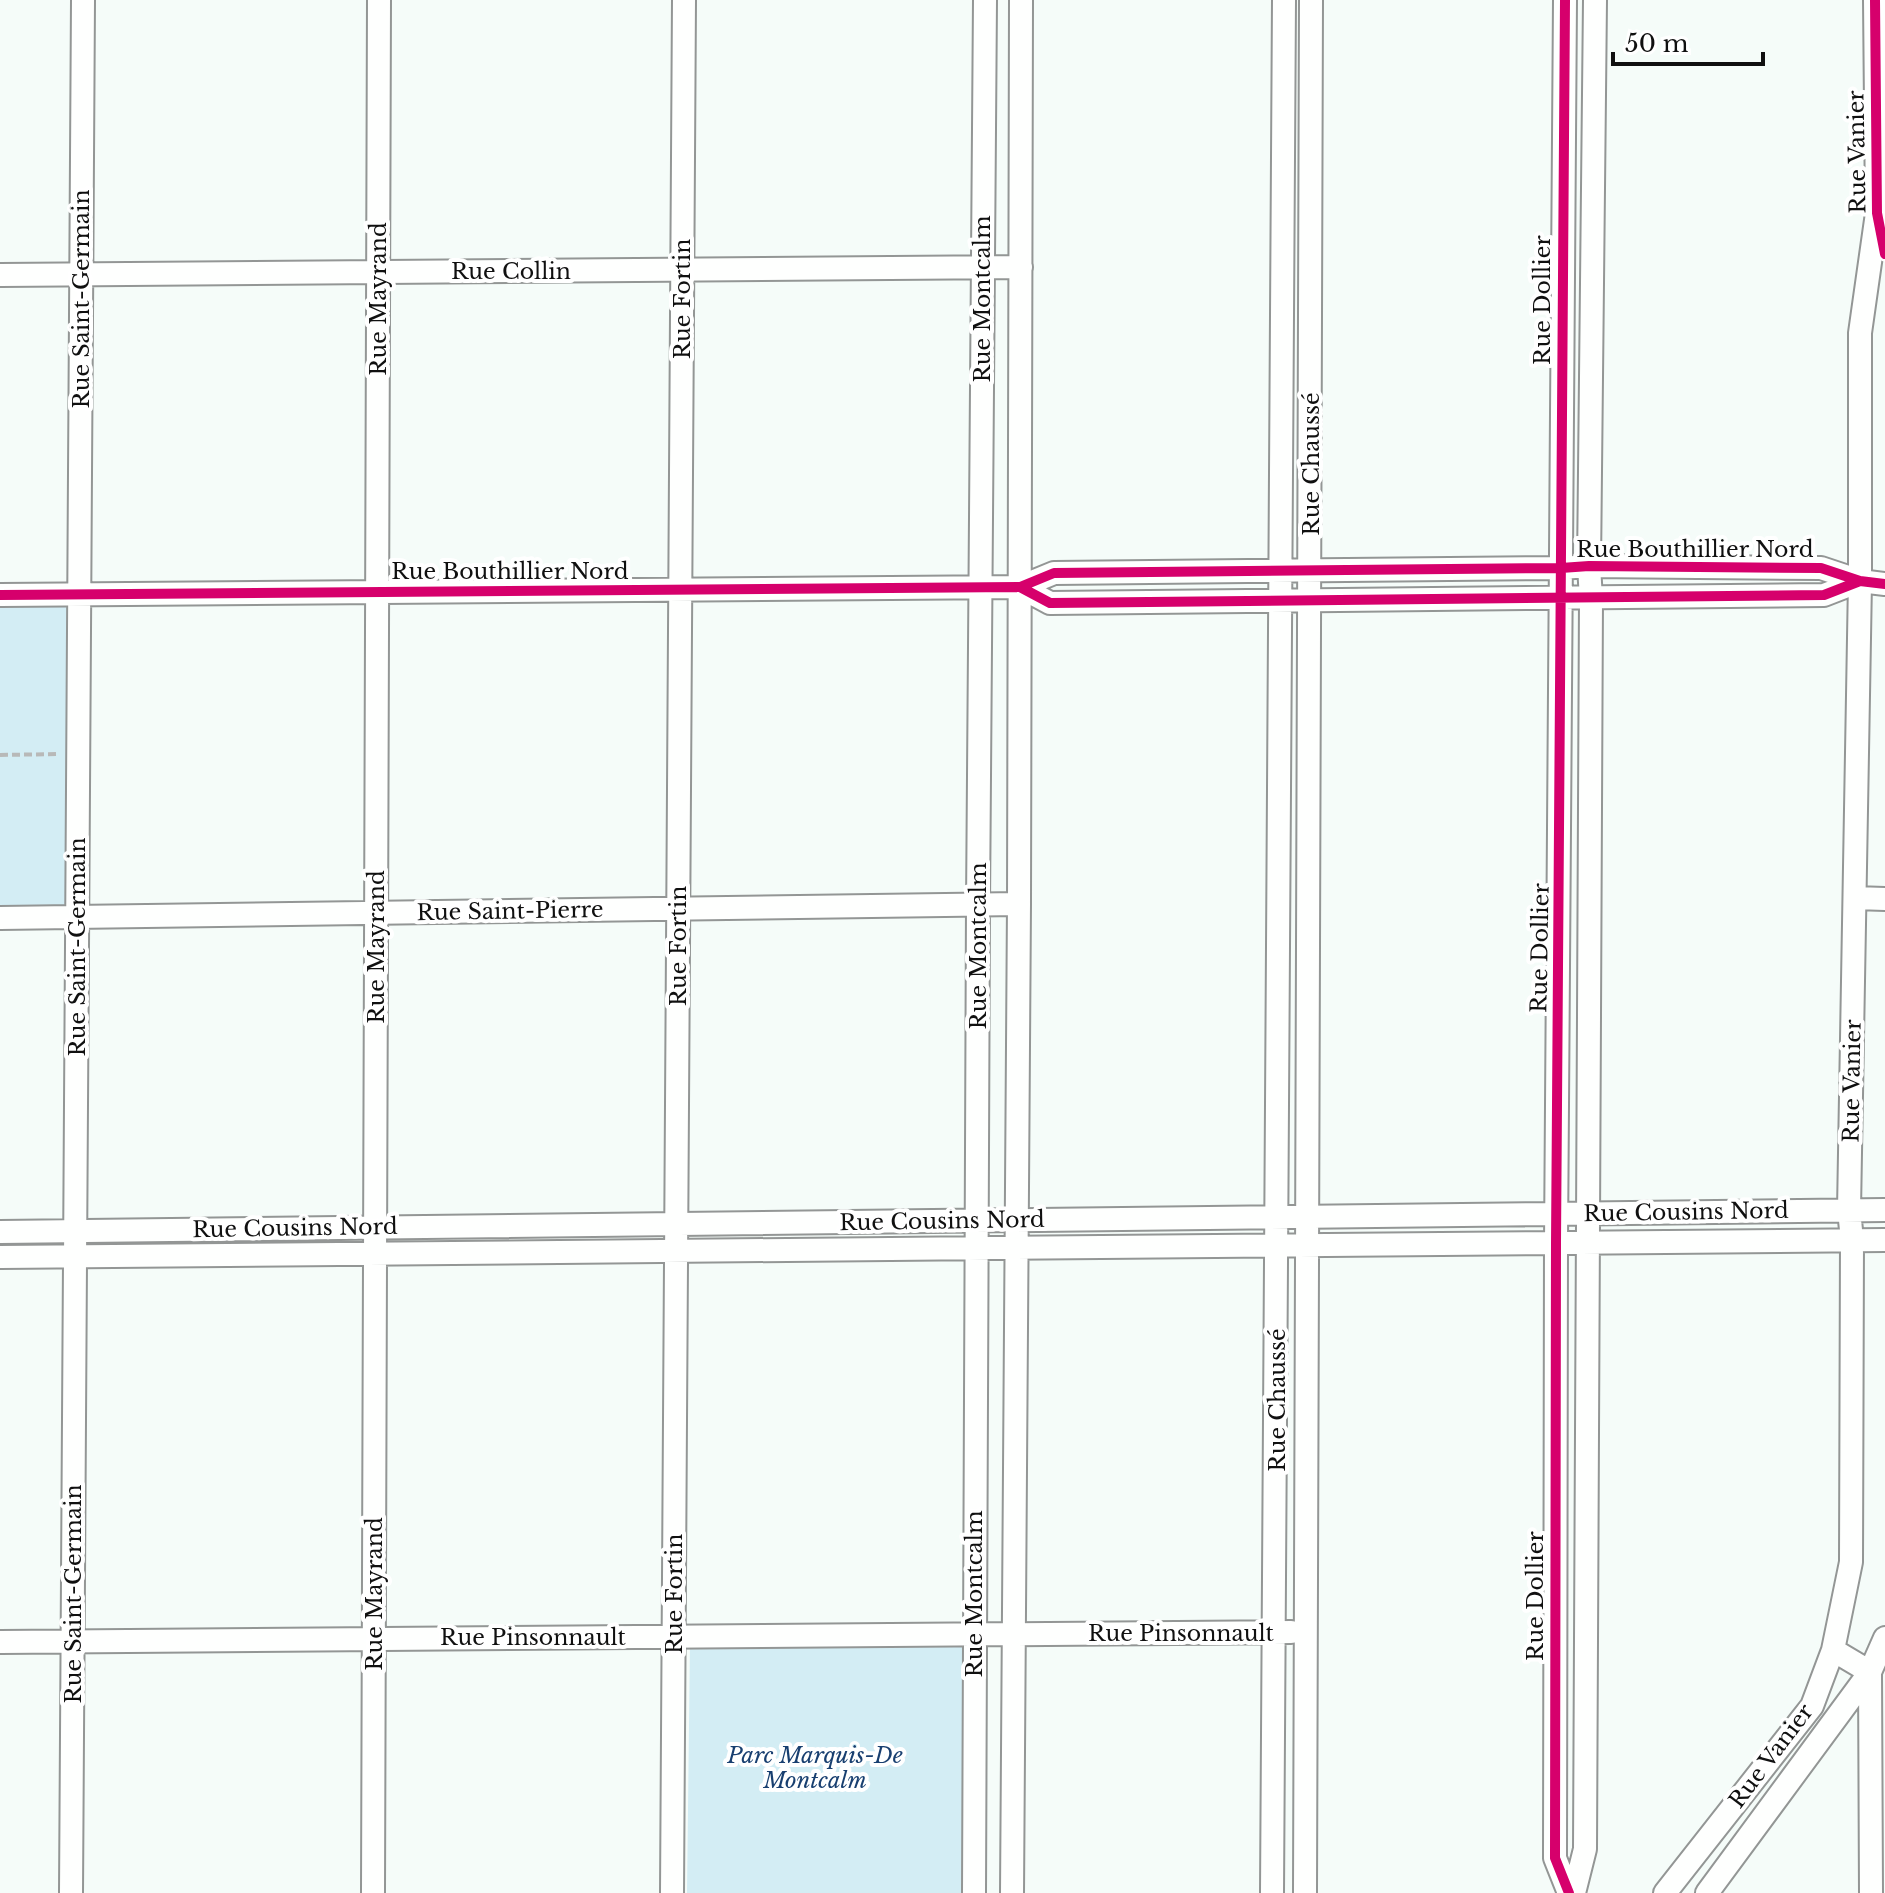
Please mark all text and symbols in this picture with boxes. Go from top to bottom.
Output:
scale bar [1613,16,1763,66]
text: 50 m [1625,29,1689,58]
street label: Rue Vanier [1842,90,1872,214]
street label: Rue Saint-Germain [68,189,95,409]
street label: Rue Montcalm [969,215,996,382]
street label: Rue Mayrand [365,222,392,376]
street label: Rue Dollier [1529,235,1556,365]
street label: Rue Fortin [669,239,696,359]
street label: Rue Collin [451,258,571,285]
street label: Rue Chaussé [1298,392,1325,536]
street label: Rue Bouthillier Nord [1576,536,1814,563]
street label: Rue Bouthillier Nord [391,558,629,585]
street label: Rue Saint-Germain [64,837,91,1057]
street label: Rue Montcalm [965,862,992,1029]
street label: Rue Mayrand [363,870,390,1024]
street label: Rue Dollier [1525,882,1555,1013]
street label: Rue Fortin [665,886,692,1006]
street label: Rue Saint-Pierre [416,896,604,926]
street label: Rue Vanier [1837,1019,1867,1143]
street label: Rue Cousins Nord [1583,1197,1789,1227]
street label: Rue Cousins Nord [839,1206,1045,1236]
street label: Rue Cousins Nord [192,1213,398,1243]
street label: Rue Chaussé [1264,1328,1291,1472]
street label: Rue Saint-Germain [60,1484,87,1704]
street label: Rue Montcalm [961,1510,988,1677]
street label: Rue Mayrand [361,1517,388,1671]
street label: Rue Dollier [1522,1531,1549,1661]
street label: Rue Fortin [661,1534,688,1654]
street label: Rue Pinsonnault [1088,1620,1275,1647]
street label: Rue Pinsonnault [440,1624,627,1651]
street label: Rue Vanier [1723,1698,1819,1813]
park label: Parc Marquis-De Montcalm [726,1742,903,1794]

